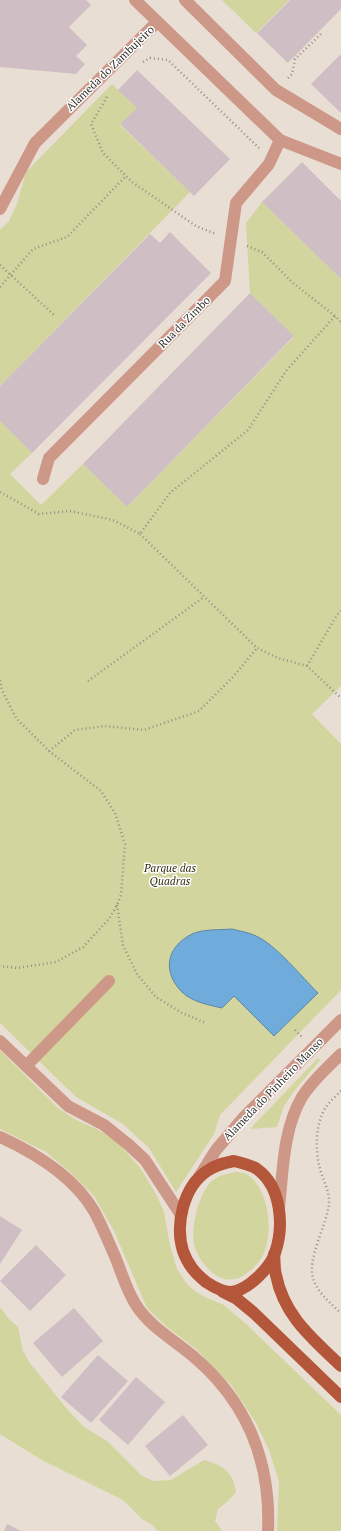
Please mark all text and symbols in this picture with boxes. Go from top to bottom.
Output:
street label: Alameda do Zambujeiro [63,22,157,114]
street label: Rua da Zimbo [155,293,213,351]
park label: Parque das Quadras [143,861,196,888]
street label: Alameda do Pinheiro Manso [220,1035,326,1143]

